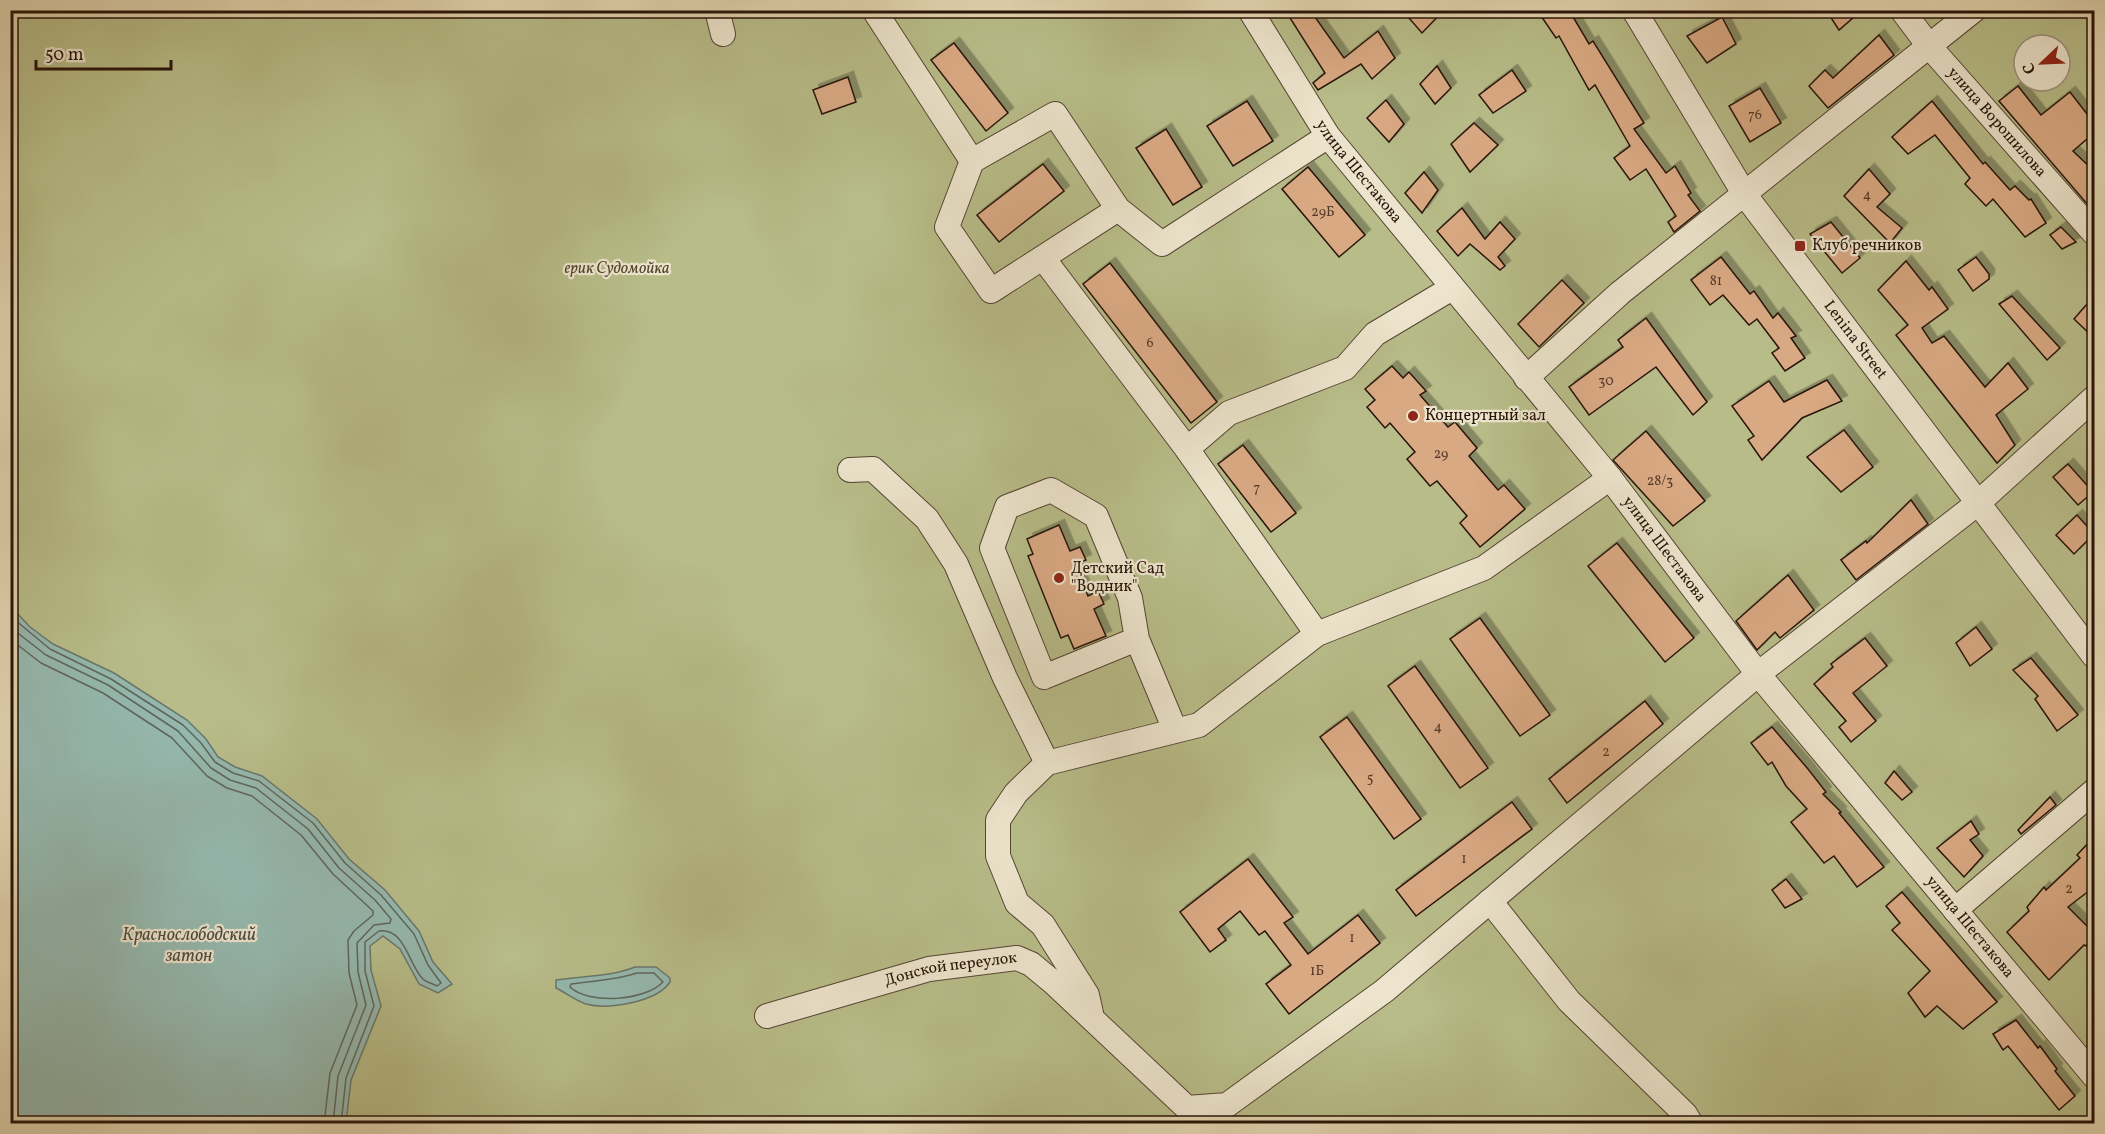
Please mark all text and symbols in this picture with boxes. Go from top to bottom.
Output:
scale bar [36,33,171,71]
north arrow [2012,33,2072,93]
text: 50 m [45,43,84,68]
text: С [2018,59,2042,77]
street label: улица Ворошилова [1942,63,2051,182]
house number: 76 [1748,106,1762,125]
street label: улица Шестакова [1310,116,1407,228]
house number: 4 [1863,186,1871,205]
house number: 29Б [1311,203,1335,222]
place label: Клуб речников [1812,235,1922,257]
marker: Клуб речников [1793,239,1807,253]
park label: ерик Судомойка [565,258,670,280]
house number: 81 [1710,272,1722,291]
street label: Lenina Street [1818,296,1892,385]
house number: 6 [1146,334,1154,353]
house number: 30 [1598,372,1614,391]
place label: Концертный зал [1425,405,1546,427]
marker: Концертный зал [1406,409,1420,423]
house number: 29 [1434,445,1448,464]
house number: 28/3 [1647,472,1673,491]
house number: 7 [1254,479,1261,498]
street label: улица Шестакова [1617,492,1711,607]
place label: Детский Сад "Водник" [1071,558,1164,598]
marker: Детский Сад "Водник" [1052,571,1066,585]
house number: 4 [1434,718,1442,737]
house number: 2 [1602,743,1610,762]
house number: 5 [1367,769,1373,788]
house number: 1 [1461,850,1467,869]
street label: улица Шестакова [1920,871,2019,983]
house number: 2 [2065,880,2073,899]
water label: Краснослободский затон [122,923,256,969]
house number: 1 [1349,929,1355,948]
street label: Донской переулок [882,947,1019,992]
house number: 1Б [1310,962,1324,981]

